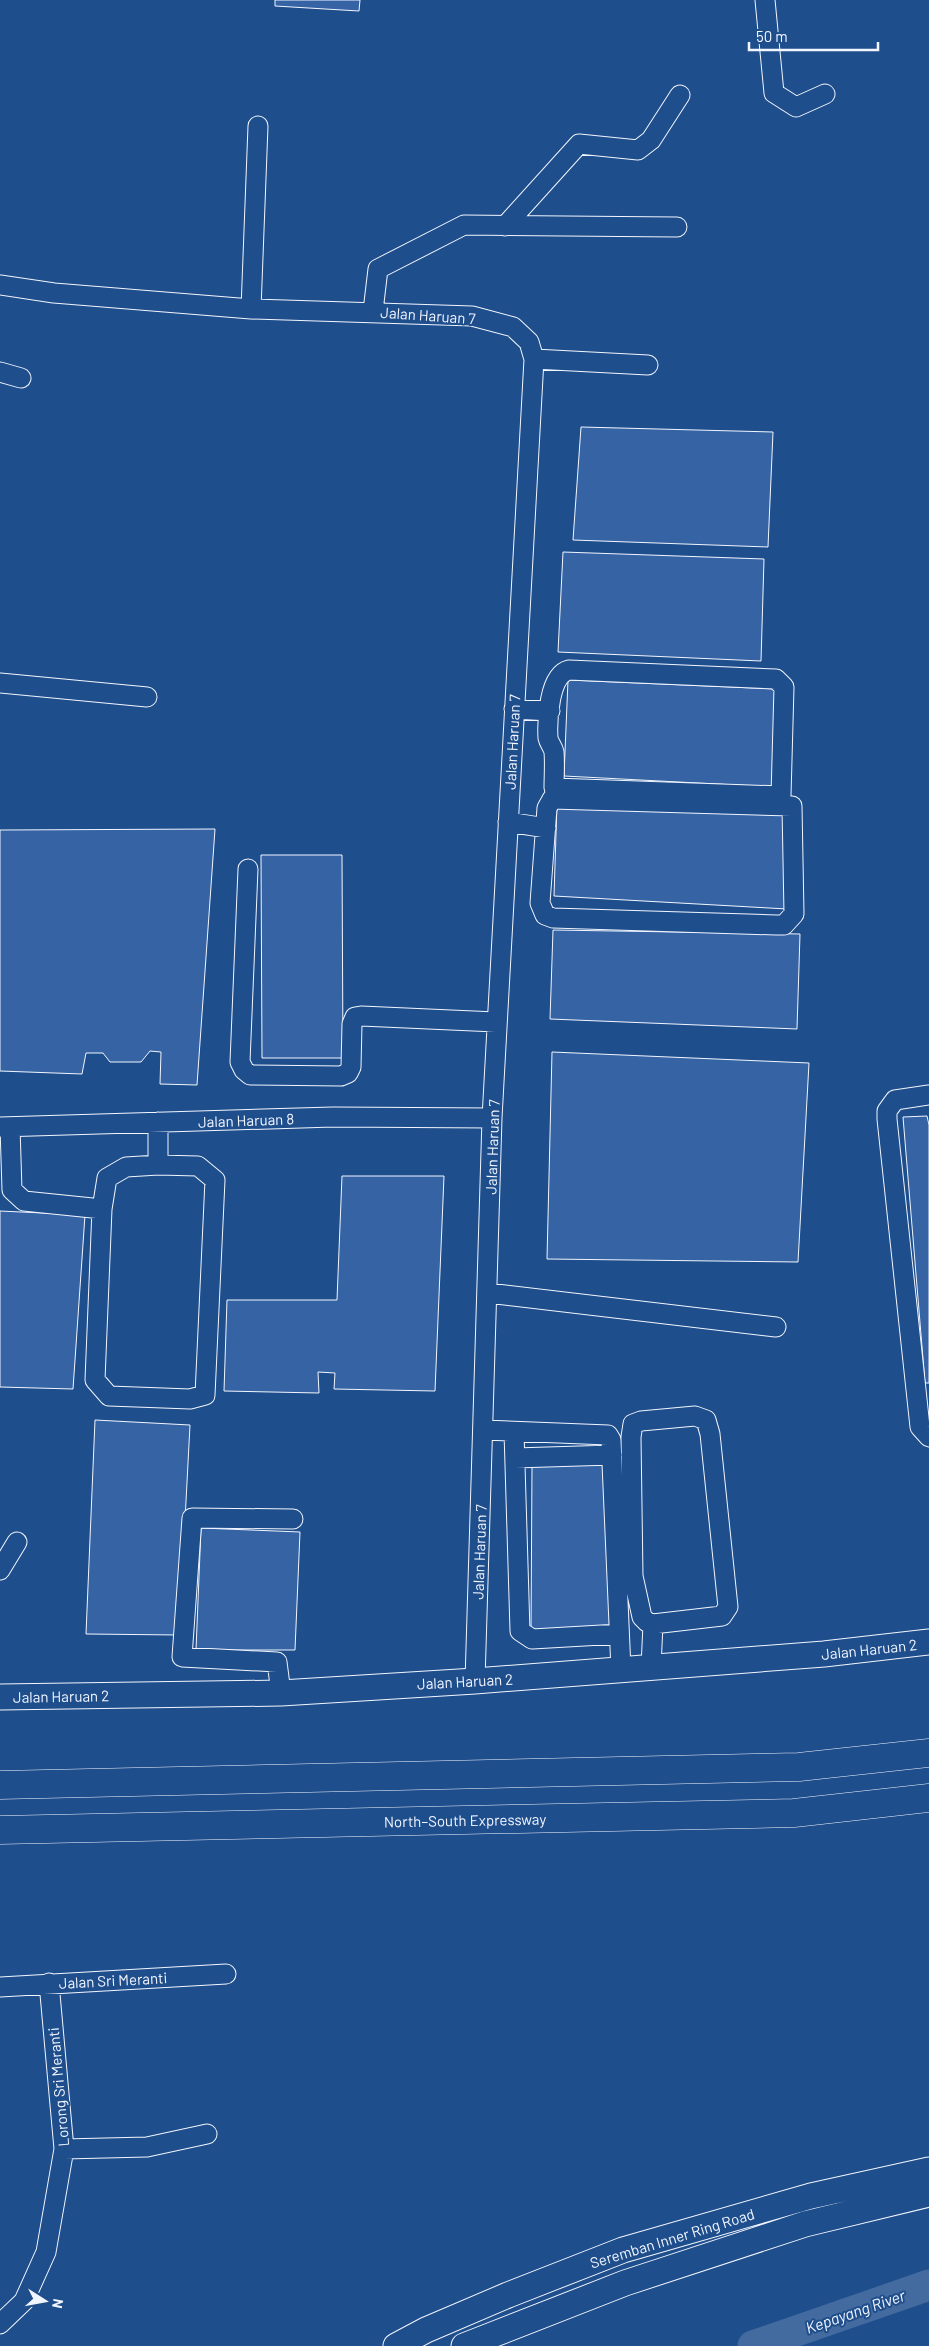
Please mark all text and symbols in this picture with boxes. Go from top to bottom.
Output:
scale bar [749,20,878,52]
text: 50 m [756,27,788,45]
street label: Jalan Haruan 7 [380,303,476,327]
street label: Jalan Haruan 7 [501,694,523,790]
street label: Jalan Haruan 7 [481,1099,503,1195]
street label: Jalan Haruan 8 [198,1109,294,1131]
street label: Jalan Haruan 7 [468,1504,490,1600]
street label: Jalan Haruan 2 [820,1635,918,1663]
street label: Jalan Haruan 2 [416,1669,514,1693]
street label: Jalan Haruan 2 [13,1686,109,1706]
street label: North–South Expressway [384,1810,546,1830]
street label: Jalan Sri Meranti [58,1968,168,1992]
street label: Lorong Sri Meranti [44,2027,72,2147]
street label: Seremban Inner Ring Road [588,2204,756,2272]
north arrow [20,2276,70,2326]
water label: Kepayang River [803,2285,909,2337]
text: N [49,2297,67,2310]

